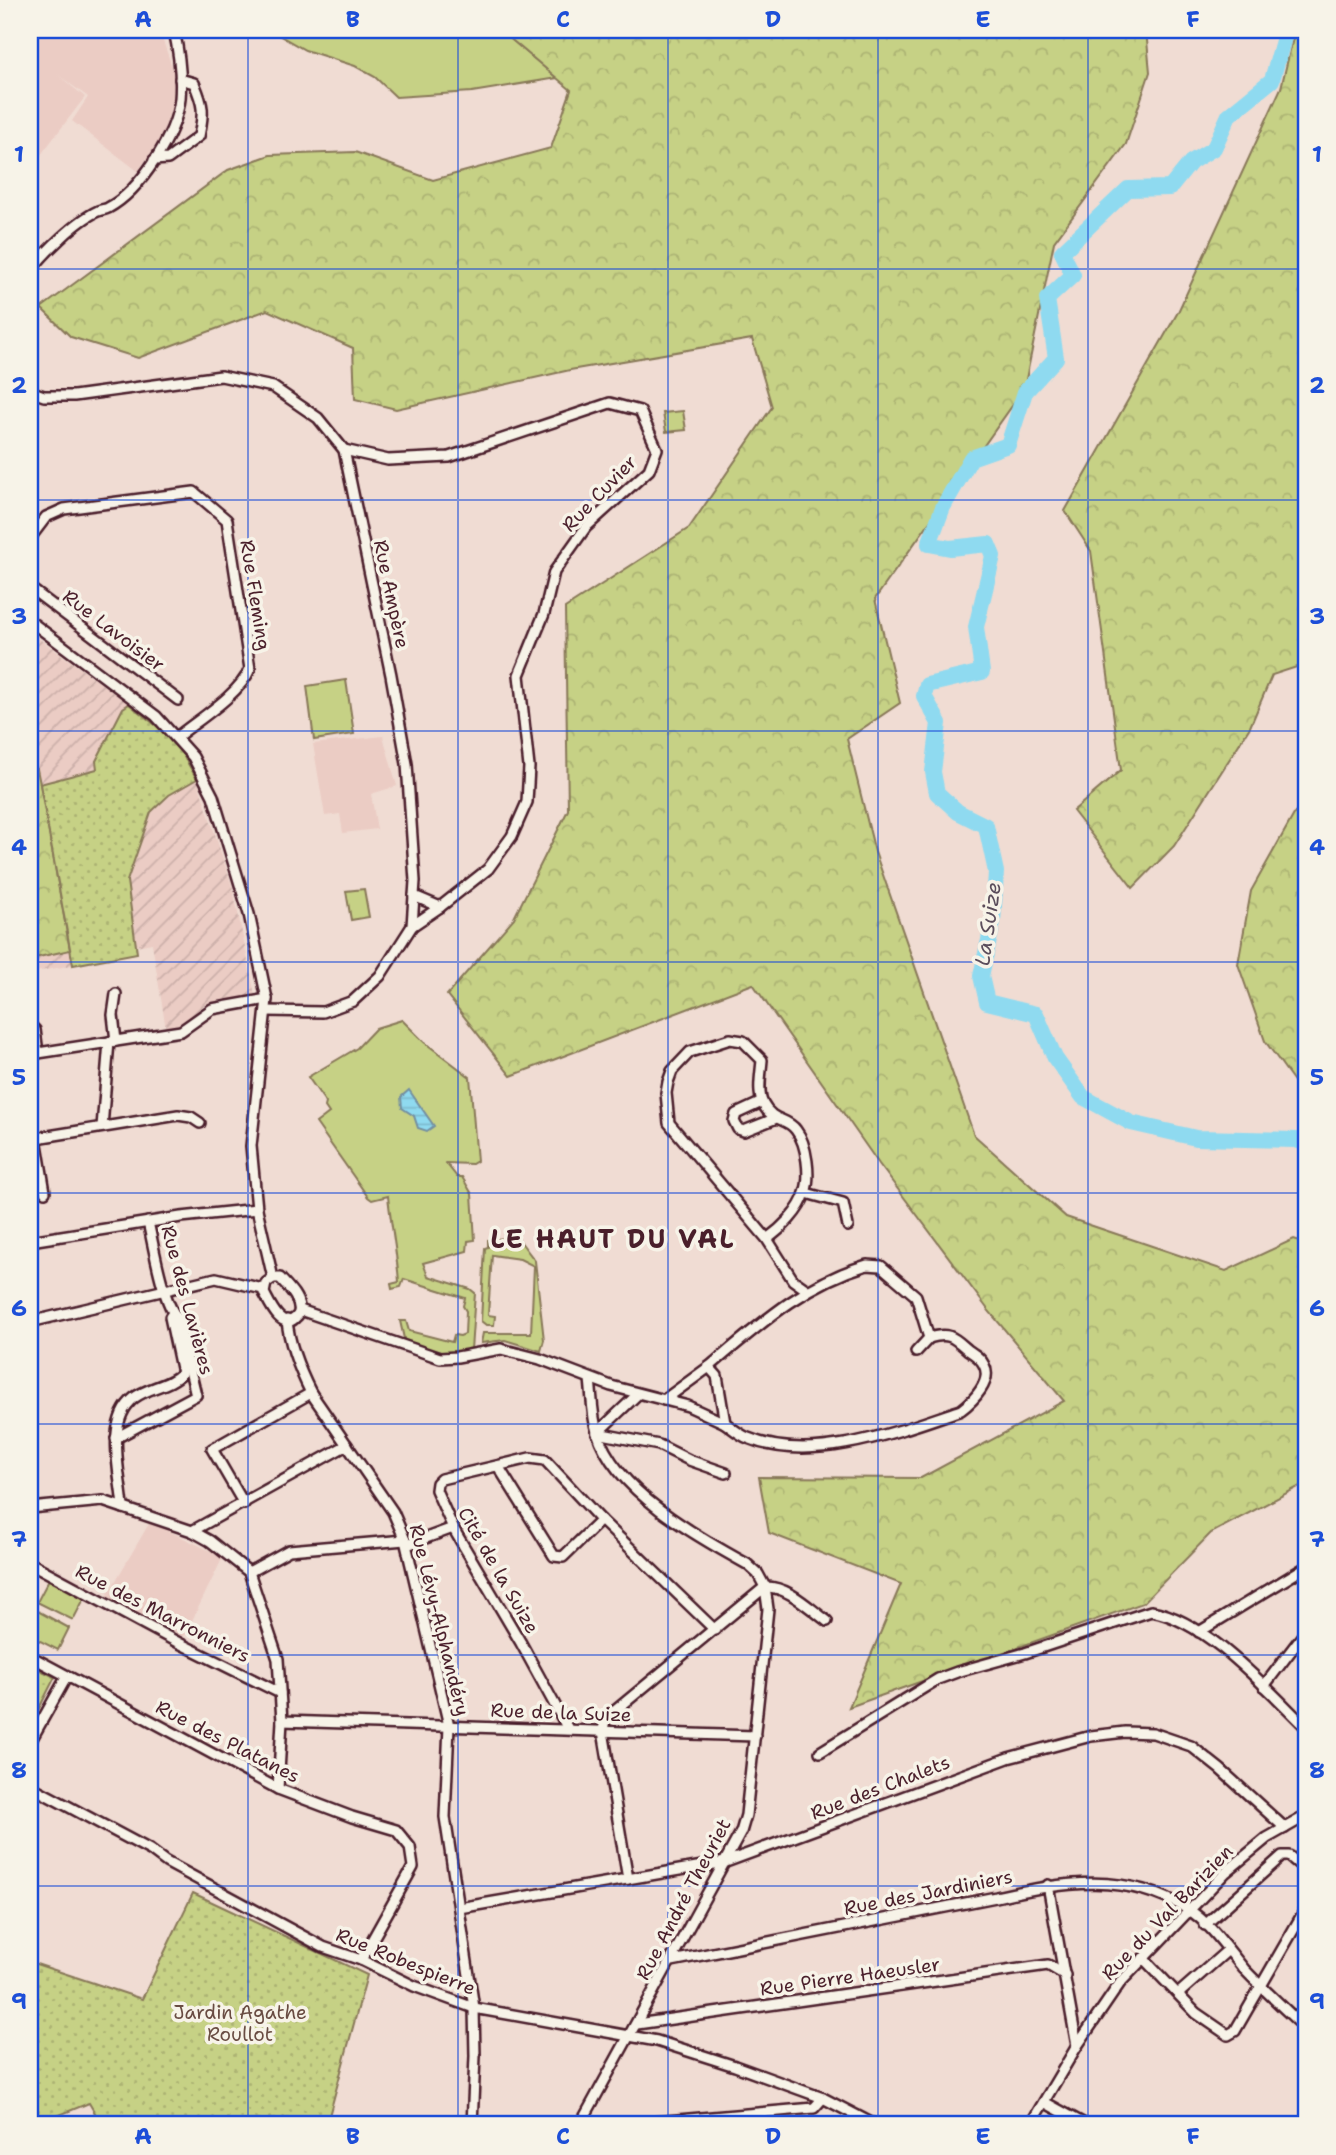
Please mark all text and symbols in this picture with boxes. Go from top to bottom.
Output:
text: A [134,4,152,34]
text: B [346,4,360,34]
text: C [556,4,570,34]
text: D [765,4,781,34]
text: E [975,4,991,34]
text: F [1186,4,1200,34]
text: 1 [14,139,24,169]
text: 1 [1312,139,1322,169]
text: 2 [11,370,27,400]
text: 2 [1309,370,1325,400]
street label: Rue Cuvier [557,450,642,537]
street label: Rue Ampère [368,537,415,651]
street label: Rue Fleming [234,538,277,652]
street label: Rue Lavoisier [58,584,170,677]
text: 3 [11,601,27,631]
text: 3 [1309,601,1325,631]
text: 4 [11,832,27,862]
text: 4 [1309,832,1325,862]
water label: La Suize [968,880,1008,968]
text: 5 [12,1062,26,1092]
text: 5 [1310,1062,1324,1092]
district label: LE HAUT DU VAL [491,1221,736,1256]
street label: Rue des Lavières [156,1223,219,1378]
text: 6 [11,1293,27,1323]
text: 6 [1309,1293,1325,1323]
street label: Cité de la Suize [452,1502,545,1638]
street label: Rue Lévy-Alphandéry [404,1522,475,1719]
text: 7 [11,1524,27,1554]
text: 7 [1309,1524,1325,1554]
street label: Rue des Marronniers [71,1559,254,1668]
street label: Rue des Platanes [152,1694,304,1789]
street label: Rue de la Suize [490,1698,632,1727]
street label: Rue des Chalets [807,1749,954,1826]
text: 8 [11,1755,27,1785]
text: 8 [1309,1755,1325,1785]
street label: Rue André Theuriet [630,1814,737,1984]
street label: Rue du Val Barizien [1096,1839,1239,1985]
street label: Rue des Jardiniers [842,1864,1015,1921]
street label: Rue Robespierre [332,1922,479,2001]
street label: Rue Pierre Haeusler [758,1951,942,2002]
text: 9 [11,1986,27,2016]
text: 9 [1309,1986,1325,2016]
park label: Jardin Agathe Roullot [173,2000,307,2047]
text: A [134,2121,152,2151]
text: B [346,2121,360,2151]
text: C [556,2121,570,2151]
text: D [765,2121,781,2151]
text: E [975,2121,991,2151]
text: F [1186,2121,1200,2151]

